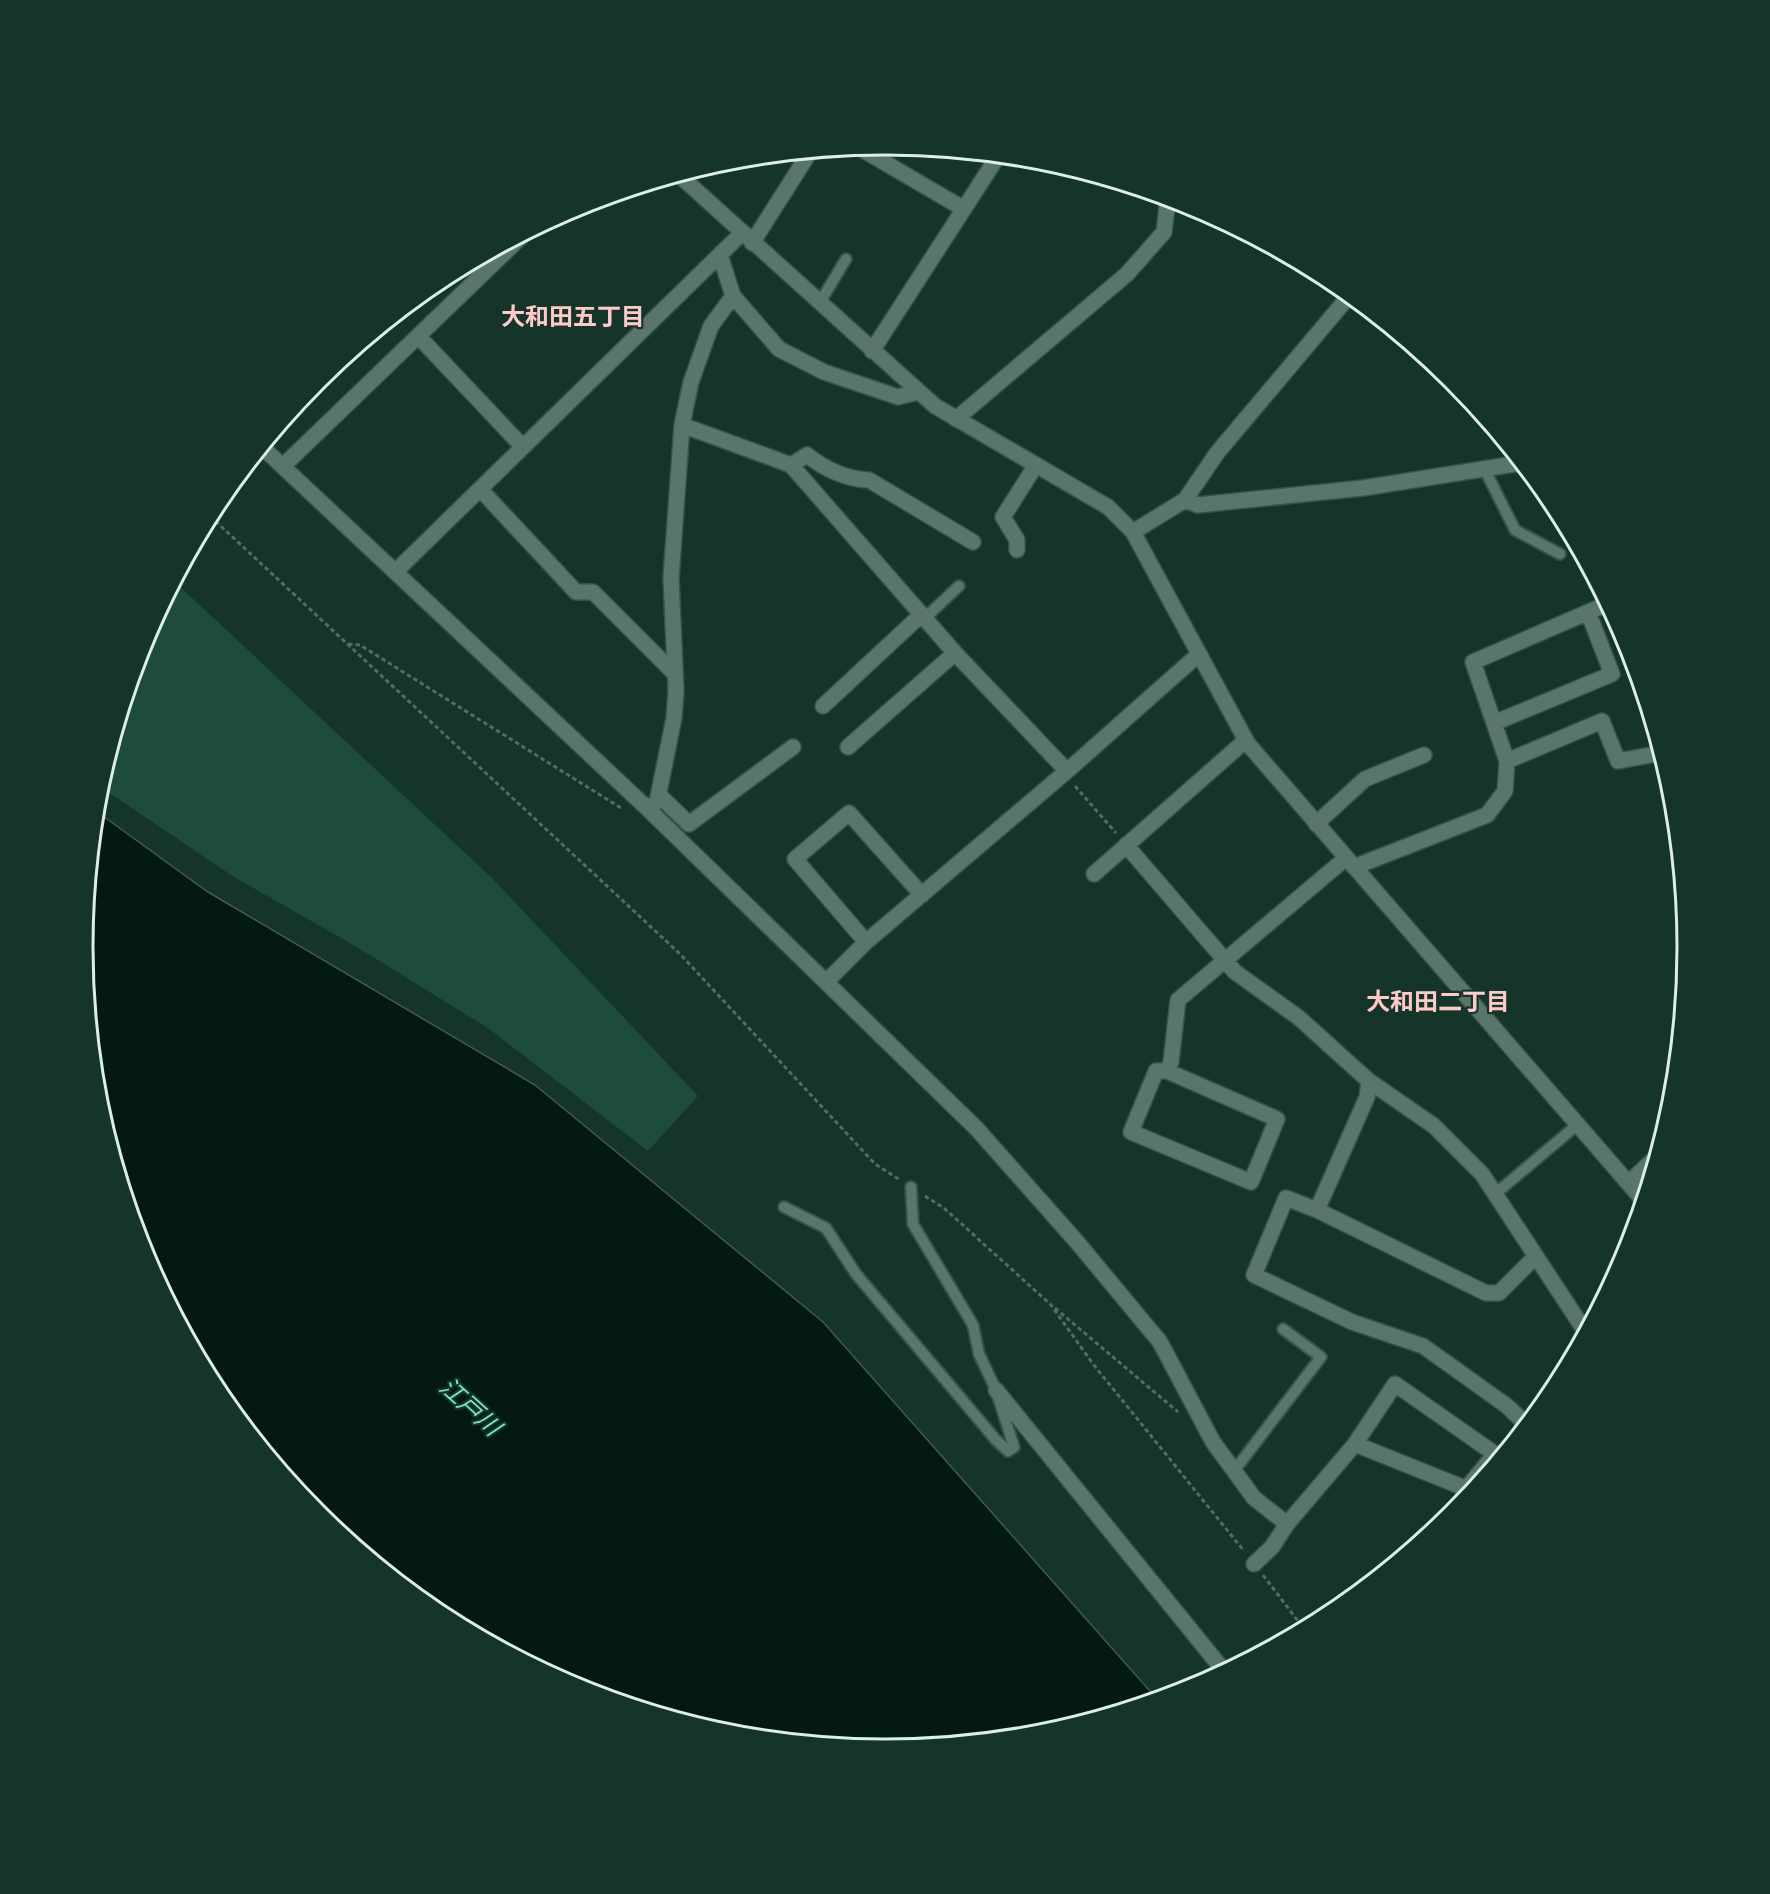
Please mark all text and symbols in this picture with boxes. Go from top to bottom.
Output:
district label: 大和田五丁目 [501,302,645,331]
district label: 大和田二丁目 [1366,987,1510,1016]
water label: 江戸川 [434,1372,509,1444]

